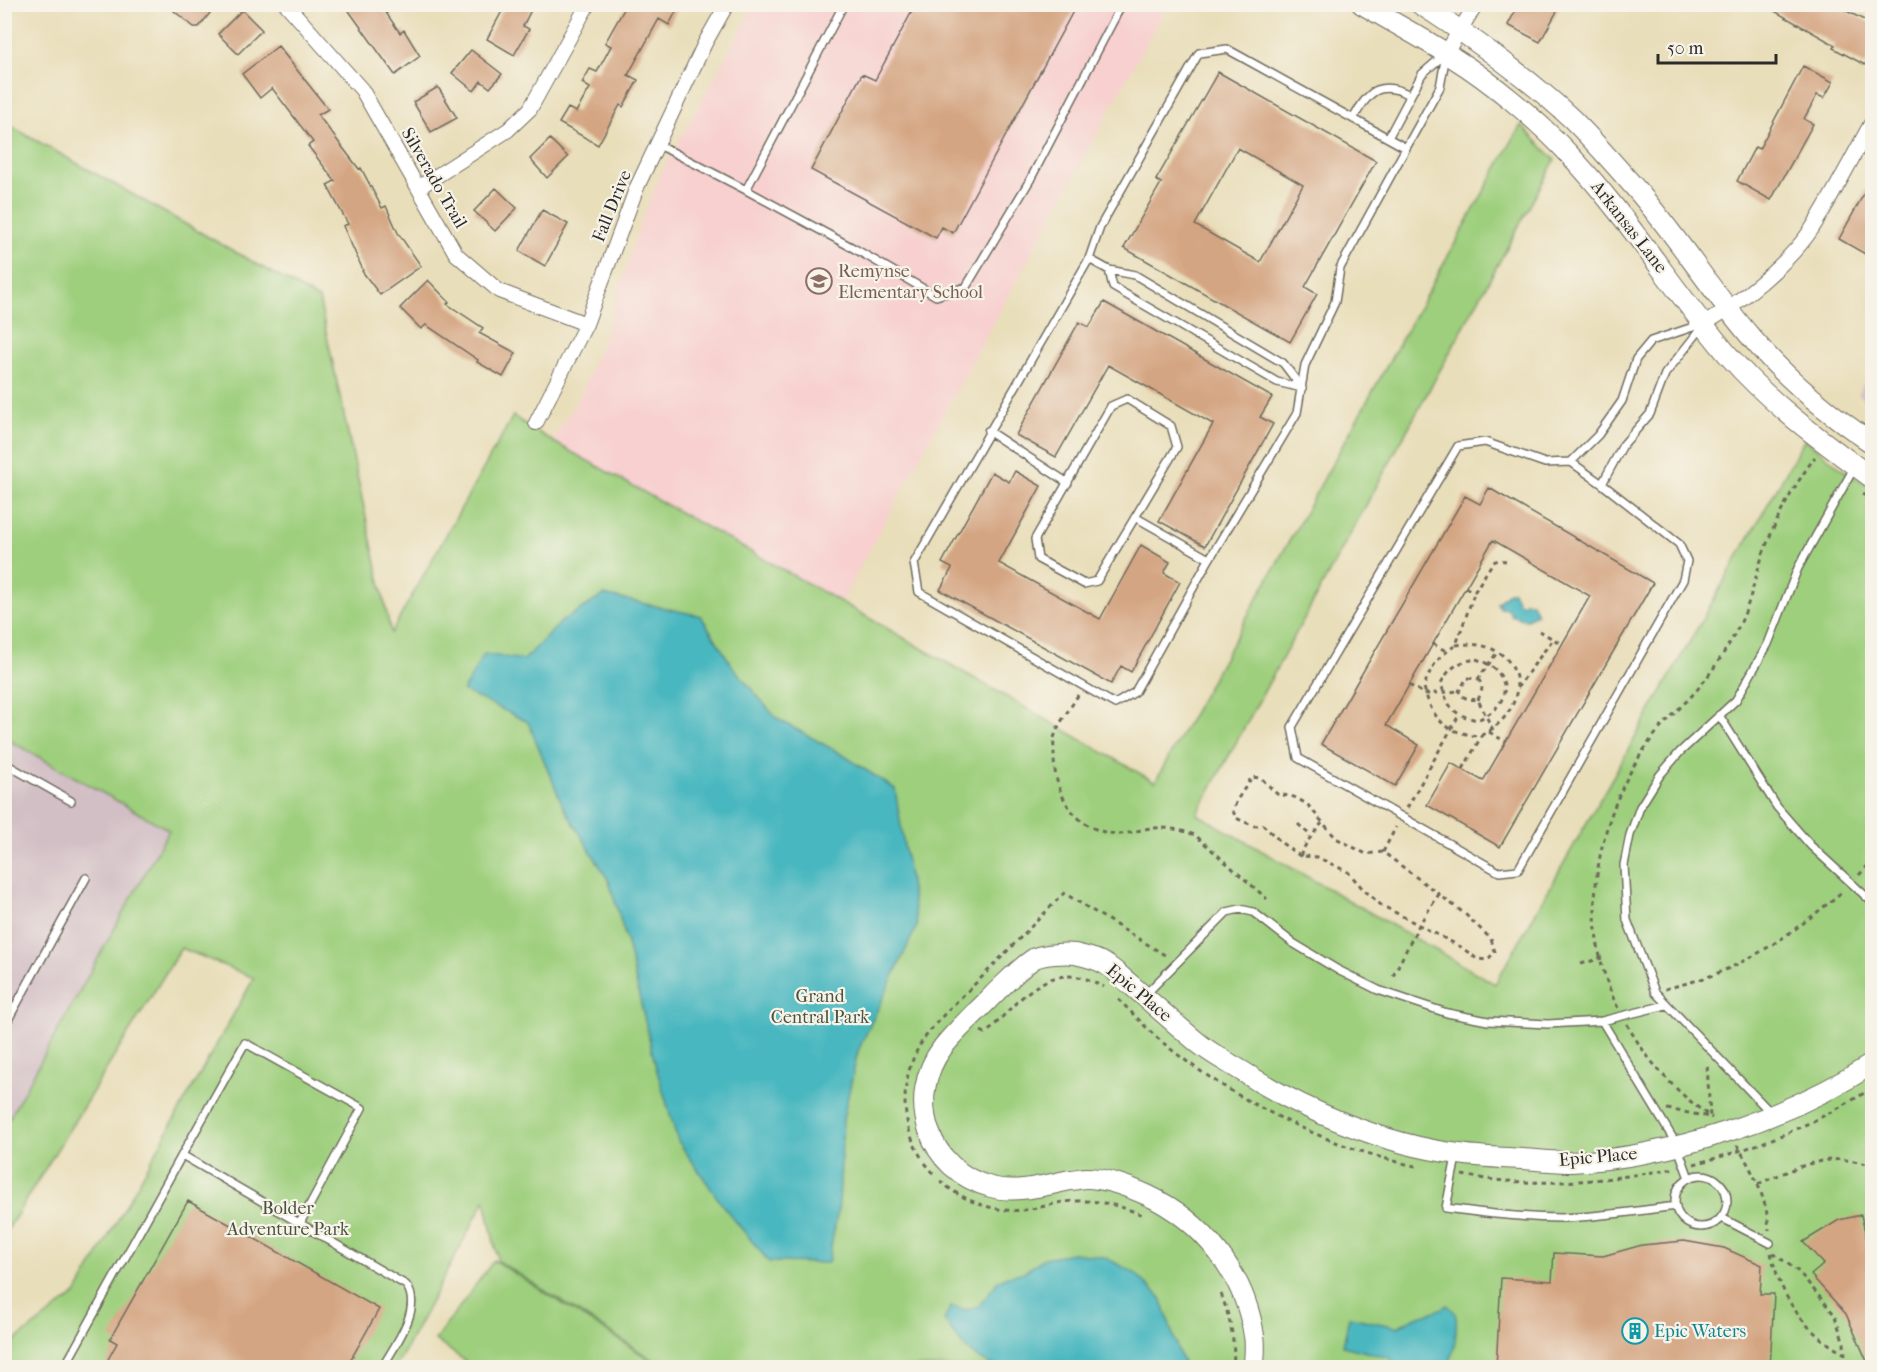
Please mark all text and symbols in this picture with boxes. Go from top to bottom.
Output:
scale bar [1658,27,1776,65]
text: 50 m [1667,38,1704,59]
street label: Silverado Trail [397,124,471,232]
street label: Fall Drive [588,167,636,245]
street label: Arkansas Lane [1586,176,1672,277]
place label: Remynse Elementary School [838,261,983,303]
school or university icon: Remynse Elementary School [804,266,834,296]
street label: Epic Place [1102,960,1176,1026]
park label: Grand Central Park [771,986,870,1028]
street label: Epic Place [1558,1143,1638,1171]
park label: Bolder Adventure Park [226,1198,350,1240]
building icon: Epic Waters [1620,1316,1650,1346]
place label: Epic Waters [1654,1321,1746,1342]

